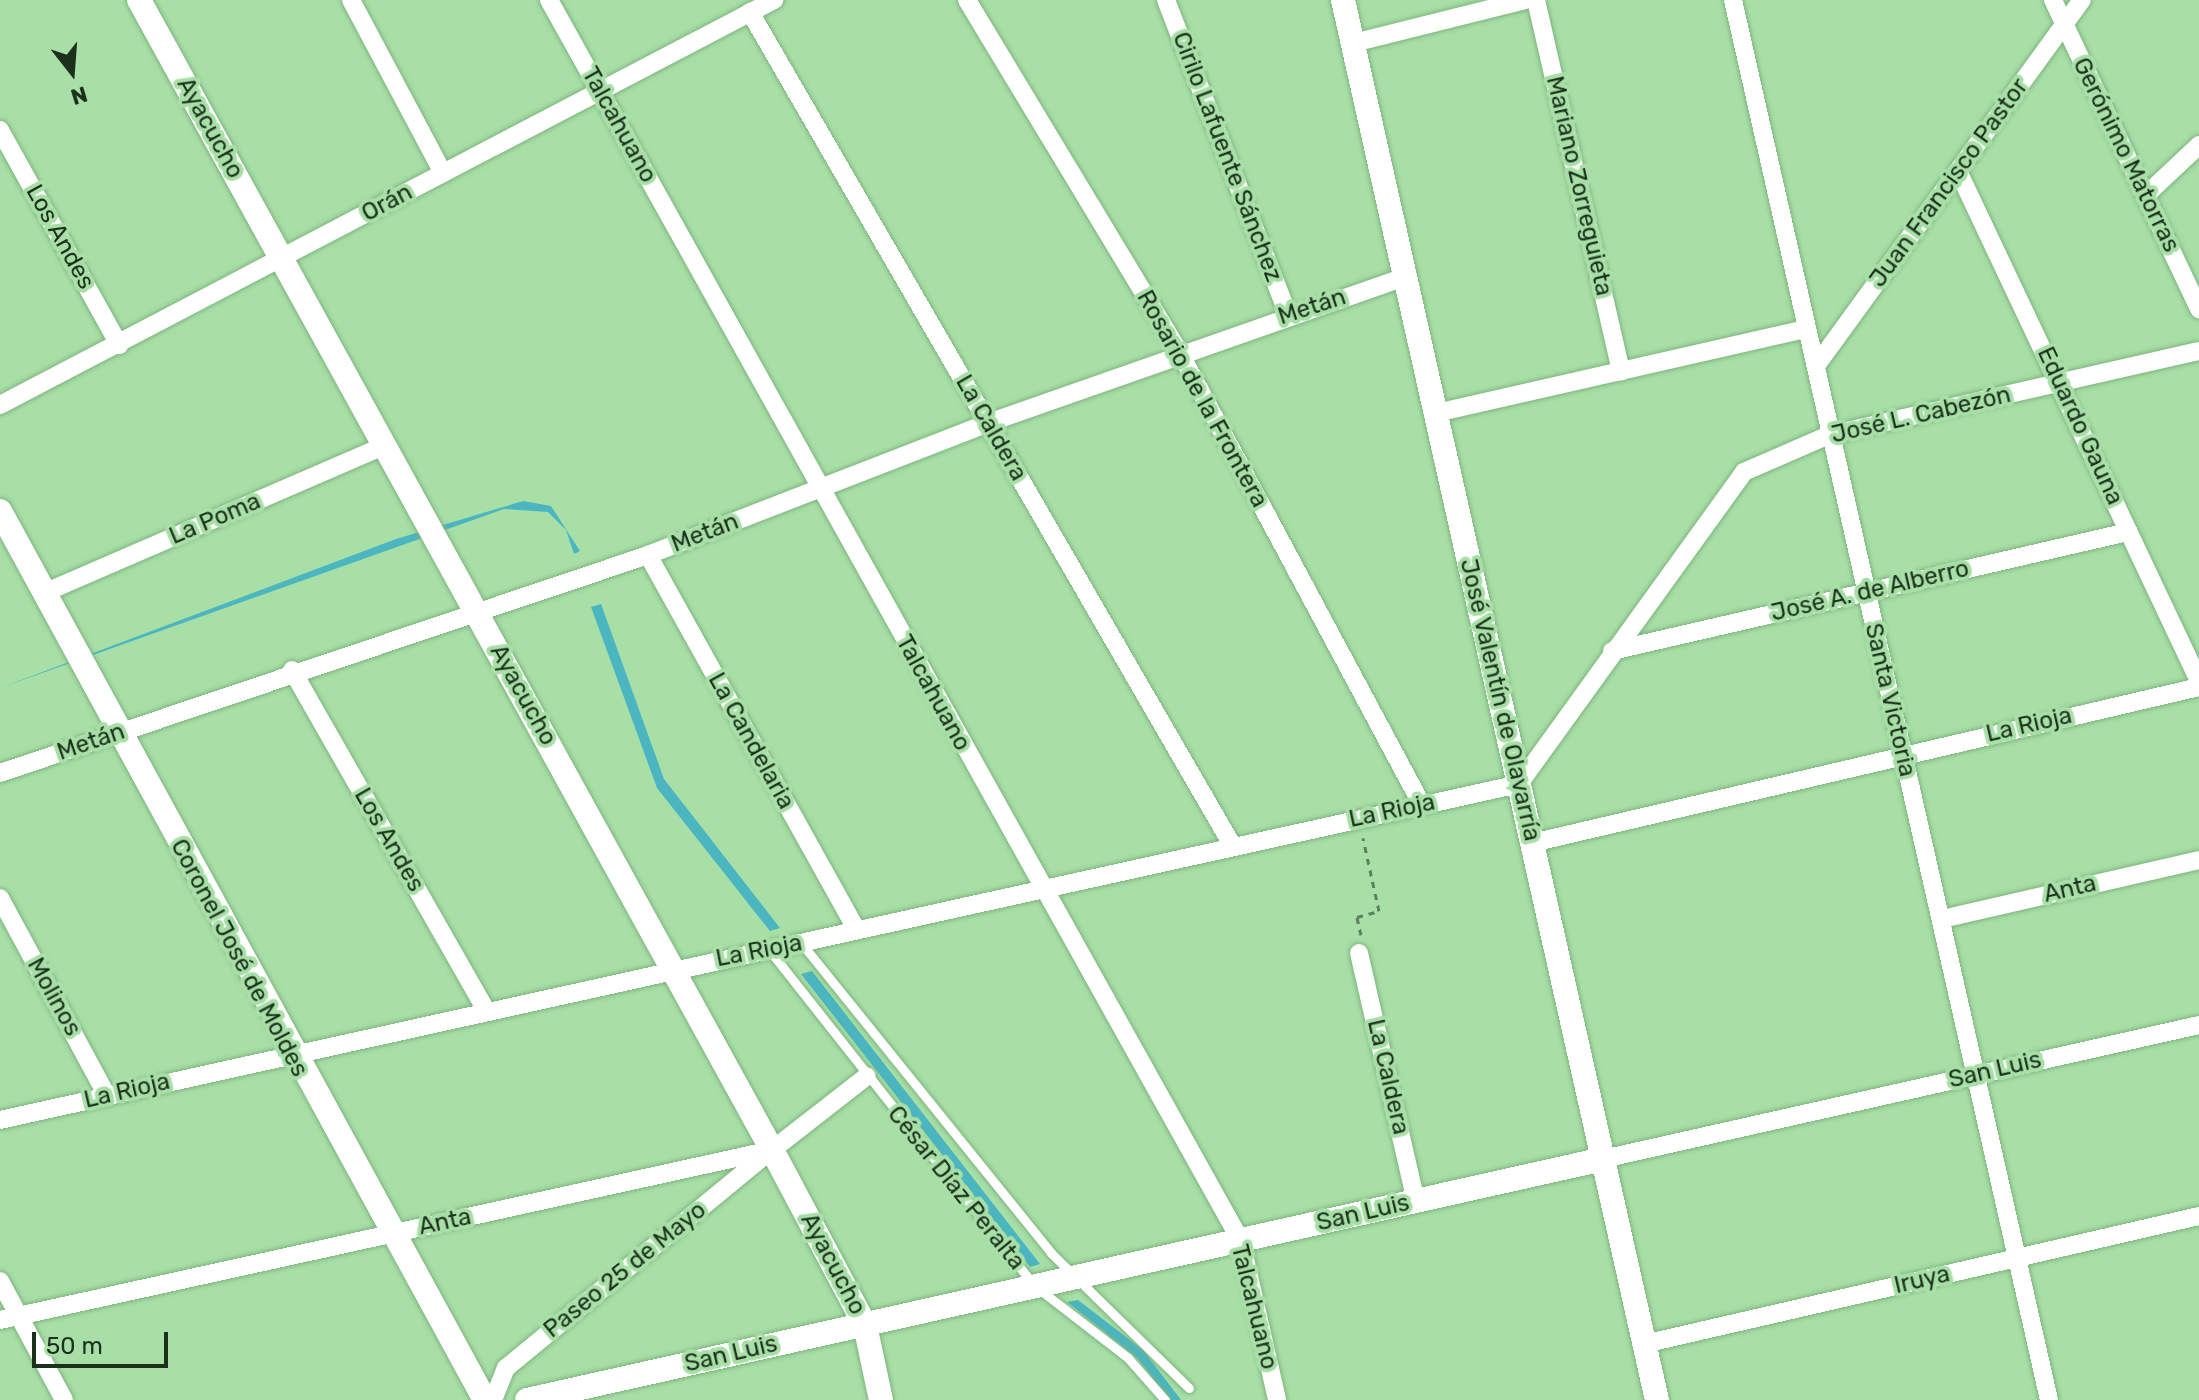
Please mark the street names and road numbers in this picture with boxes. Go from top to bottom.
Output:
street label: Cirilo Lafuente Sánchez [1166,28,1288,286]
street label: Gerónimo Matorras [2066,53,2186,257]
street label: Talcahuano [575,62,663,188]
street label: Ayacucho [171,73,249,183]
street label: Mariano Zorreguieta [1540,73,1618,299]
street label: Juan Francisco Pastor [1864,73,2034,293]
street label: Orán [357,178,417,228]
street label: Los Andes [19,179,101,295]
street label: Metán [1274,283,1350,331]
street label: Rosario de la Frontera [1130,285,1274,513]
street label: Eduardo Gauna [2031,342,2129,510]
street label: La Caldera [949,370,1033,486]
street label: José L. Cabezón [1828,380,2014,450]
street label: La Poma [165,487,265,551]
street label: Metán [667,507,743,559]
street label: José A. de Alberro [1768,554,1972,628]
street label: José Valentín de Olavarría [1453,556,1547,844]
street label: Santa Victoria [1858,620,1922,780]
street label: Talcahuano [889,630,977,756]
street label: Ayacucho [484,640,562,750]
street label: La Candelaria [702,668,800,814]
street label: La Rioja [1983,701,2075,749]
street label: Metán [53,717,129,767]
street label: Los Andes [348,783,430,897]
street label: La Rioja [1346,788,1438,834]
street label: Coronel José de Moldes [164,834,314,1082]
street label: Anta [2041,869,2099,909]
street label: La Rioja [713,929,805,973]
street label: Molinos [21,953,87,1041]
street label: La Caldera [1361,1016,1415,1138]
street label: San Luis [1946,1045,2044,1095]
street label: La Rioja [81,1067,173,1115]
street label: César Díaz Peralta [881,1100,1031,1276]
street label: San Luis [1314,1188,1412,1238]
street label: Paseo 25 de Mayo [538,1196,712,1344]
street label: Anta [416,1202,474,1242]
street label: Ayacucho [794,1208,872,1320]
street label: Talcahuano [1225,1241,1283,1373]
street label: Iruya [1891,1260,1953,1300]
street label: San Luis [682,1329,780,1379]

